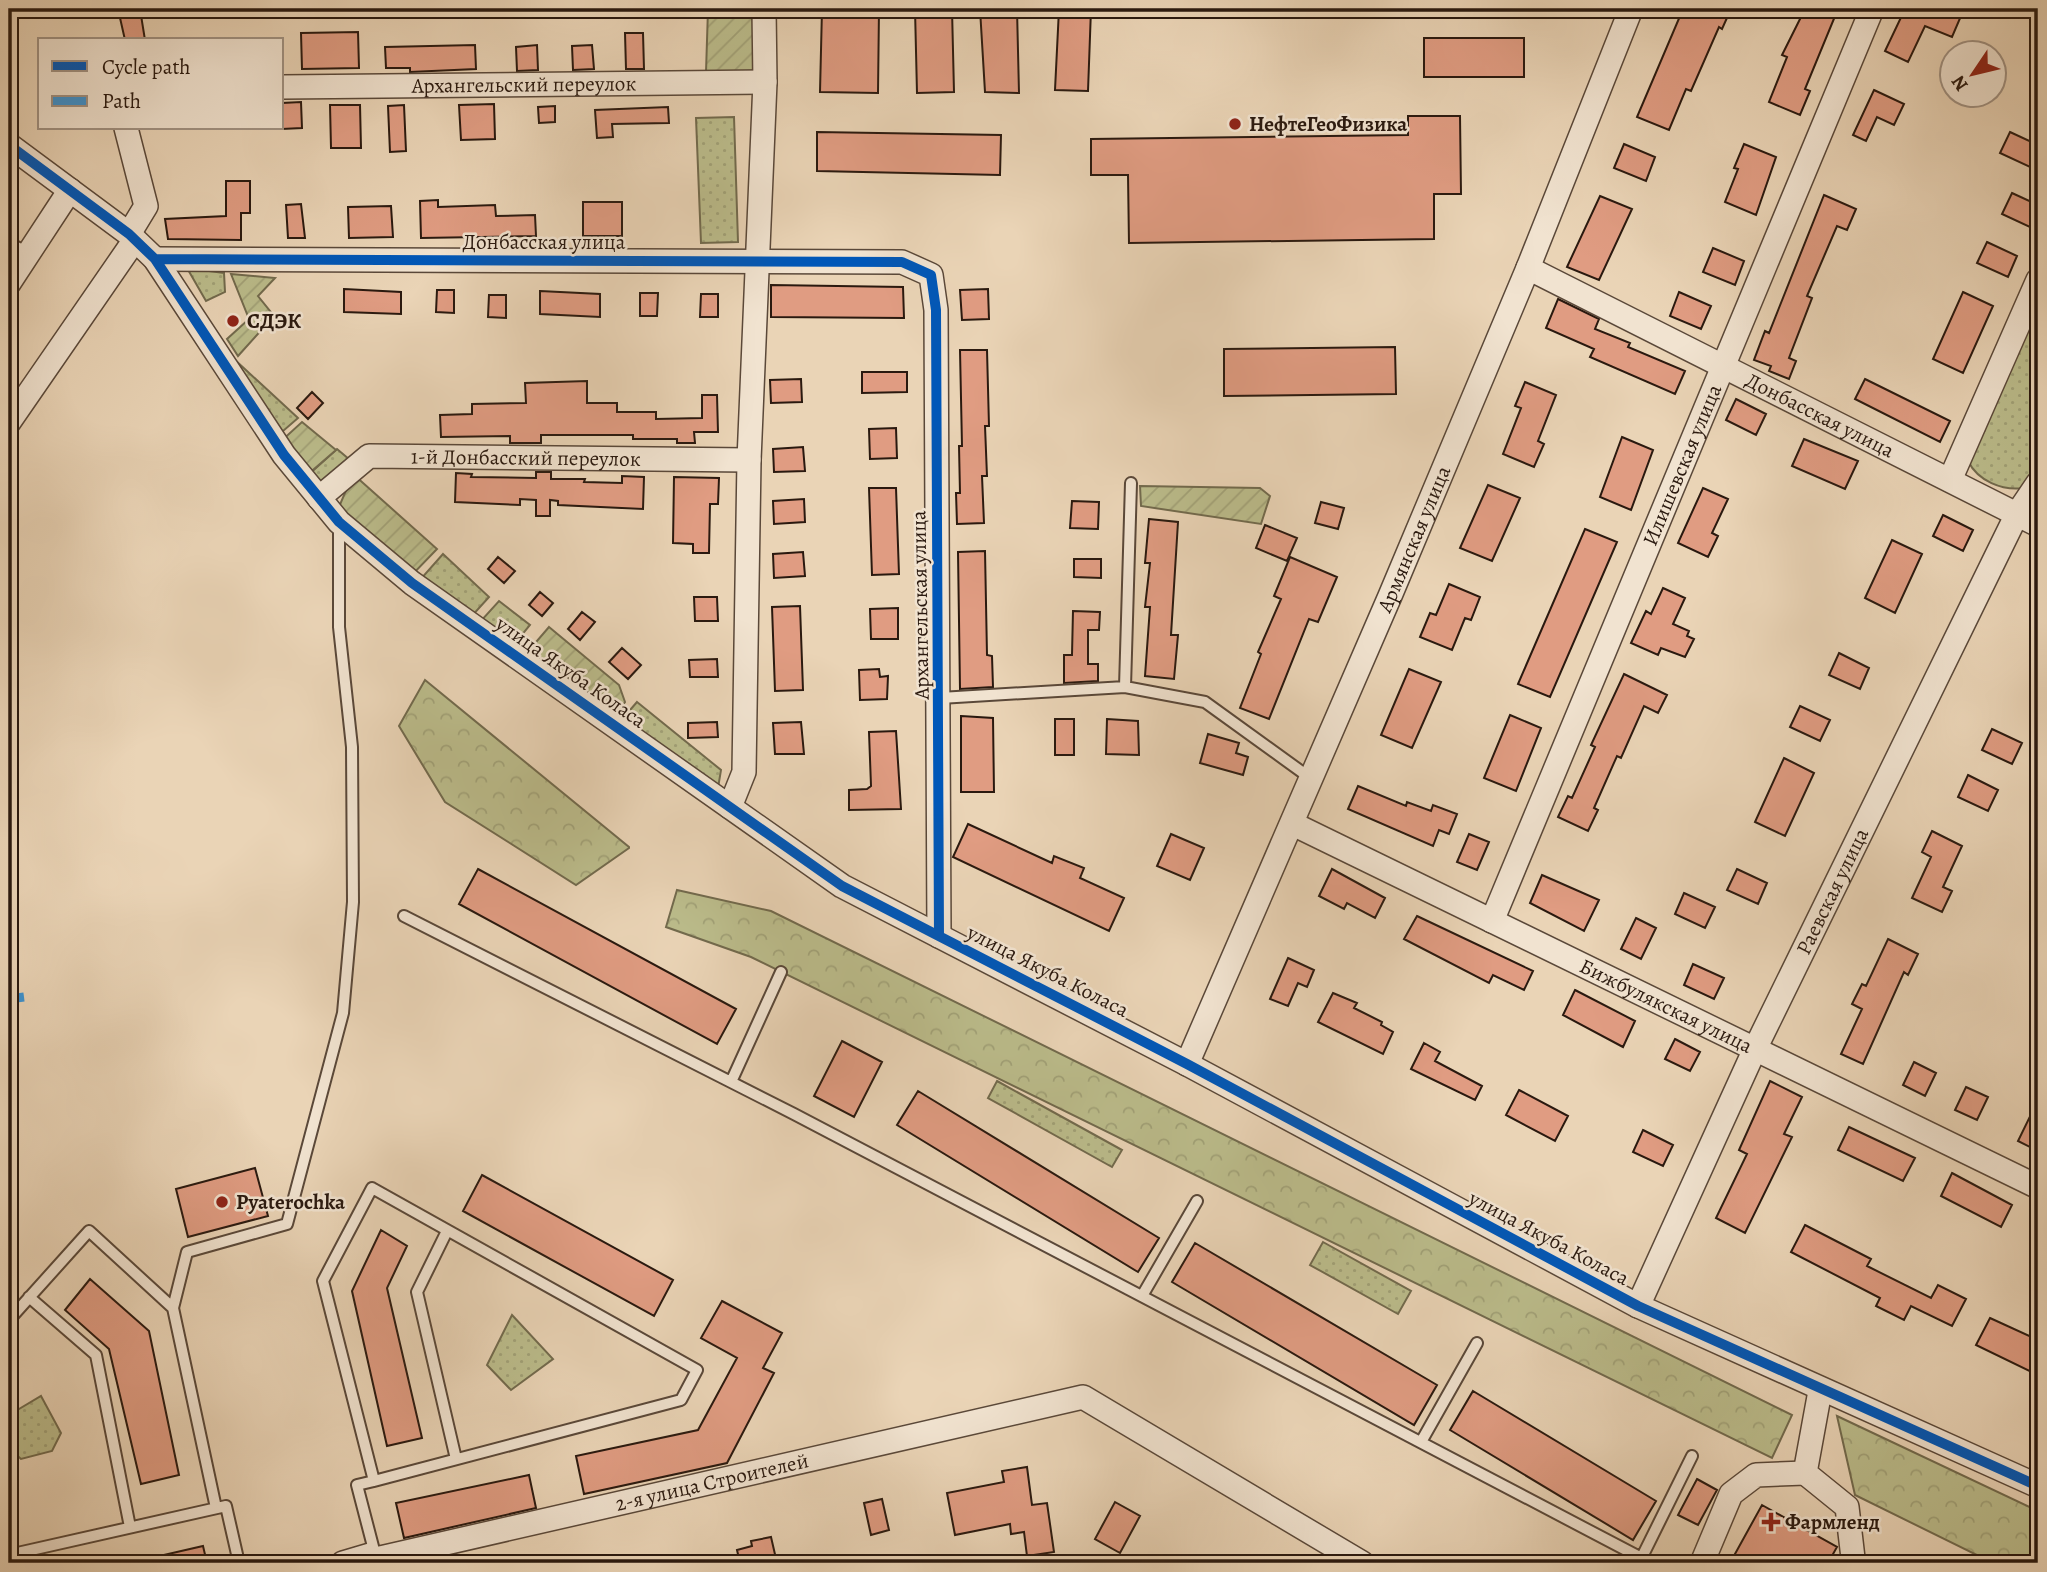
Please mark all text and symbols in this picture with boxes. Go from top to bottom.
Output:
legend [38,38,284,130]
north arrow [1938,38,2008,108]
text: Cycle path [102,53,191,81]
street label: Архангельский переулок [410,69,637,100]
text: N [1945,70,1975,96]
text: Path [102,87,141,115]
place label: НефтеГеоФизика [1249,110,1407,138]
marker: НефтеГеоФизика [1227,116,1243,132]
street label: Донбасская улица [463,228,626,256]
place label: СДЭК [247,307,301,335]
marker: СДЭК [225,313,241,329]
street label: Донбасская улица [1741,366,1899,464]
street label: Илишевская улица [1636,380,1728,550]
street label: 1-й Донбасский переулок [411,442,641,473]
street label: Армянская улица [1370,461,1457,618]
street label: Архангельская улица [904,510,936,701]
street label: улица Якуба Коласа [489,609,652,735]
street label: Раевская улица [1789,823,1875,959]
street label: улица Якуба Коласа [962,918,1134,1024]
street label: Бижбулякская улица [1575,952,1758,1060]
street label: улица Якуба Коласа [1463,1183,1634,1292]
place label: Pyaterochka [236,1188,346,1216]
marker: Pyaterochka [214,1194,230,1210]
street label: 2-я улица Строителей [613,1446,811,1518]
place label: Фармленд [1785,1508,1880,1536]
marker: Фармленд [1763,1514,1779,1530]

